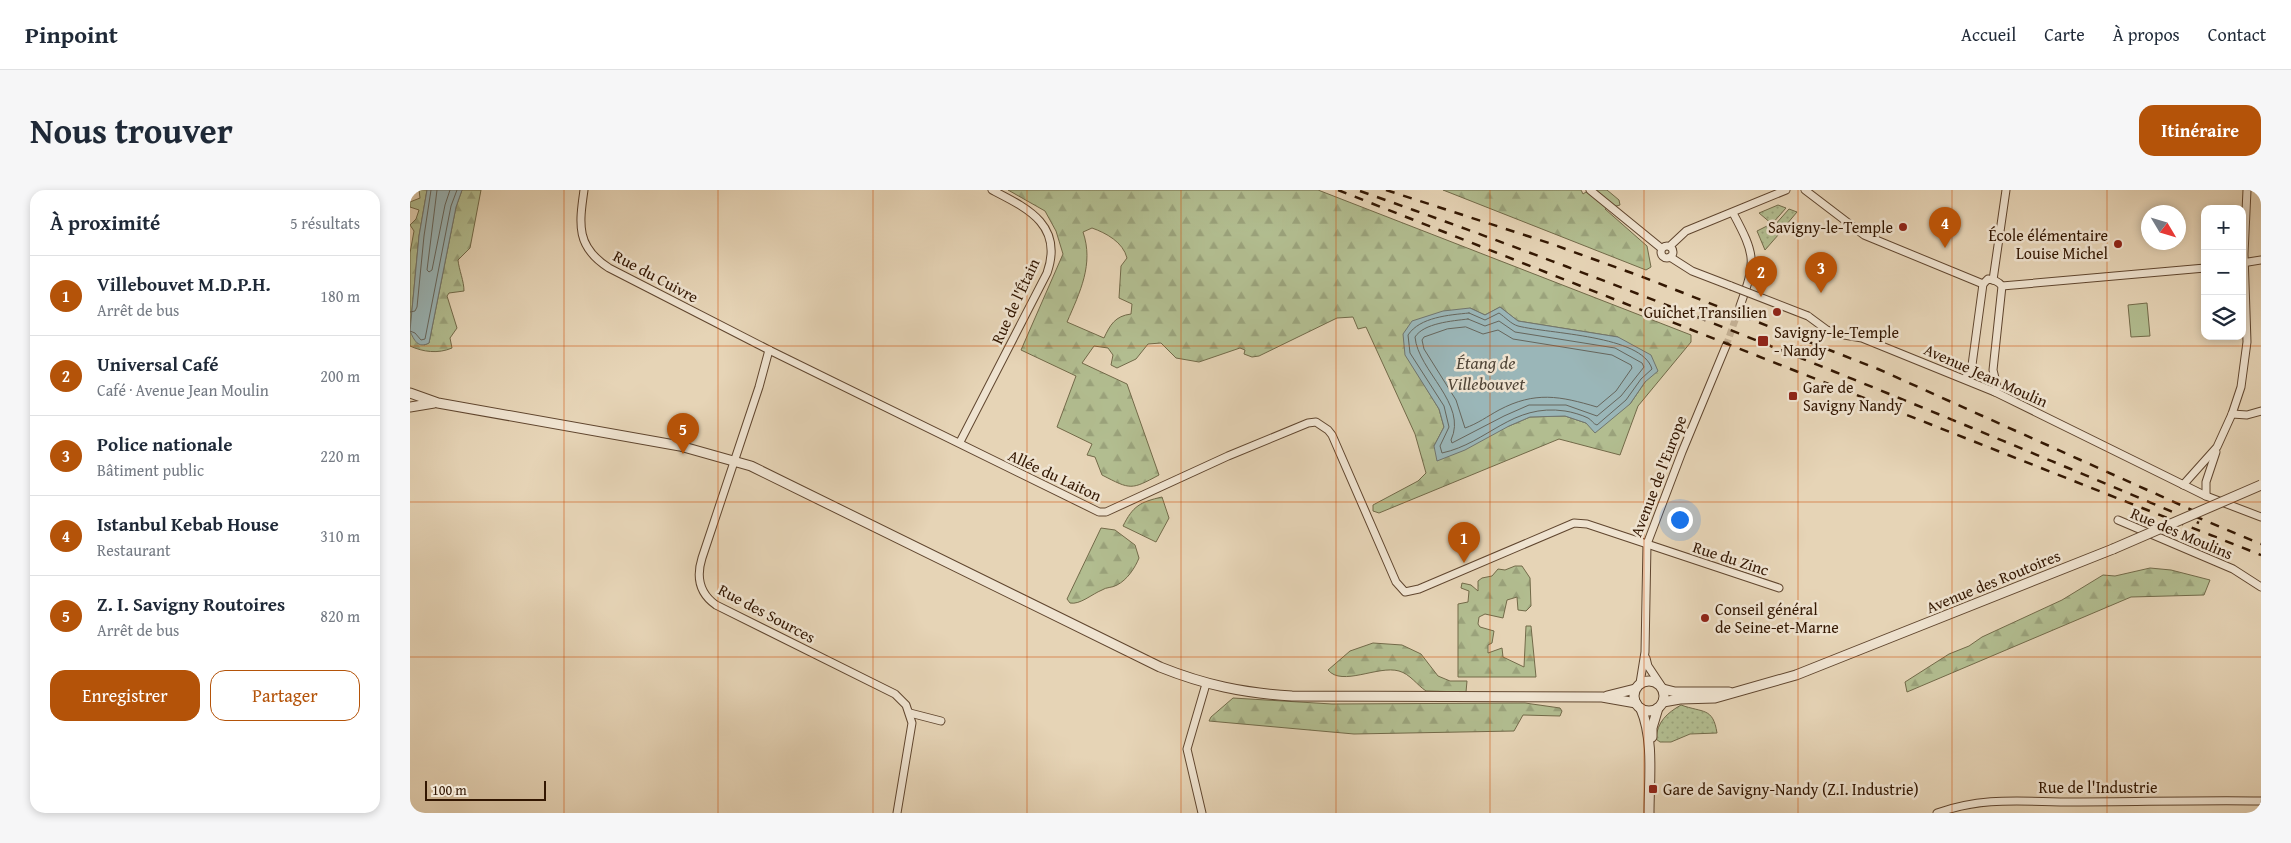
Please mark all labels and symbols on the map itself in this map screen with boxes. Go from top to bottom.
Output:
north arrow [2141,205,2186,250]
pin: 4 [1929,207,1961,248]
place label: Savigny-le-Temple [1768,215,1893,239]
marker: Savigny-le-Temple [1897,221,1909,233]
place label: École élémentaire Louise Michel [1988,223,2109,265]
marker: École élémentaire Louise Michel [2112,238,2124,250]
street label: Rue du Cuivre [609,244,703,308]
pin: 3 [1805,252,1837,293]
street label: Rue de l'Étain [985,254,1045,348]
pin: 2 [1745,256,1777,297]
place label: Guichet Transilien [1644,300,1767,324]
marker: Guichet Transilien [1771,306,1783,318]
place label: Savigny-le-Temple - Nandy [1774,320,1899,362]
marker: Savigny-le-Temple - Nandy [1756,334,1770,348]
street label: Avenue Jean Moulin [1920,337,2052,413]
water label: Étang de Villebouvet [1447,349,1525,397]
place label: Gare de Savigny Nandy [1803,375,1903,417]
marker: Gare de Savigny Nandy [1787,390,1799,402]
street label: Avenue de l'Europe [1624,412,1692,540]
pin: 5 [667,413,699,454]
street label: Allée du Laiton [1004,443,1106,507]
street label: Rue des Moulins [2127,501,2237,565]
your location [1667,507,1693,533]
pin: 1 [1448,522,1480,563]
street label: Rue du Zinc [1690,534,1772,582]
street label: Avenue des Routoires [1922,543,2064,619]
street label: Rue des Sources [714,577,820,649]
place label: Conseil général de Seine-et-Marne [1715,597,1839,639]
marker: Conseil général de Seine-et-Marne [1699,612,1711,624]
street label: Rue de l'Industrie [2039,775,2157,799]
place label: Gare de Savigny-Nandy (Z.I. Industrie) [1663,777,1919,801]
scale bar [425,778,546,801]
marker: Gare de Savigny-Nandy (Z.I. Industrie) [1647,783,1659,795]

